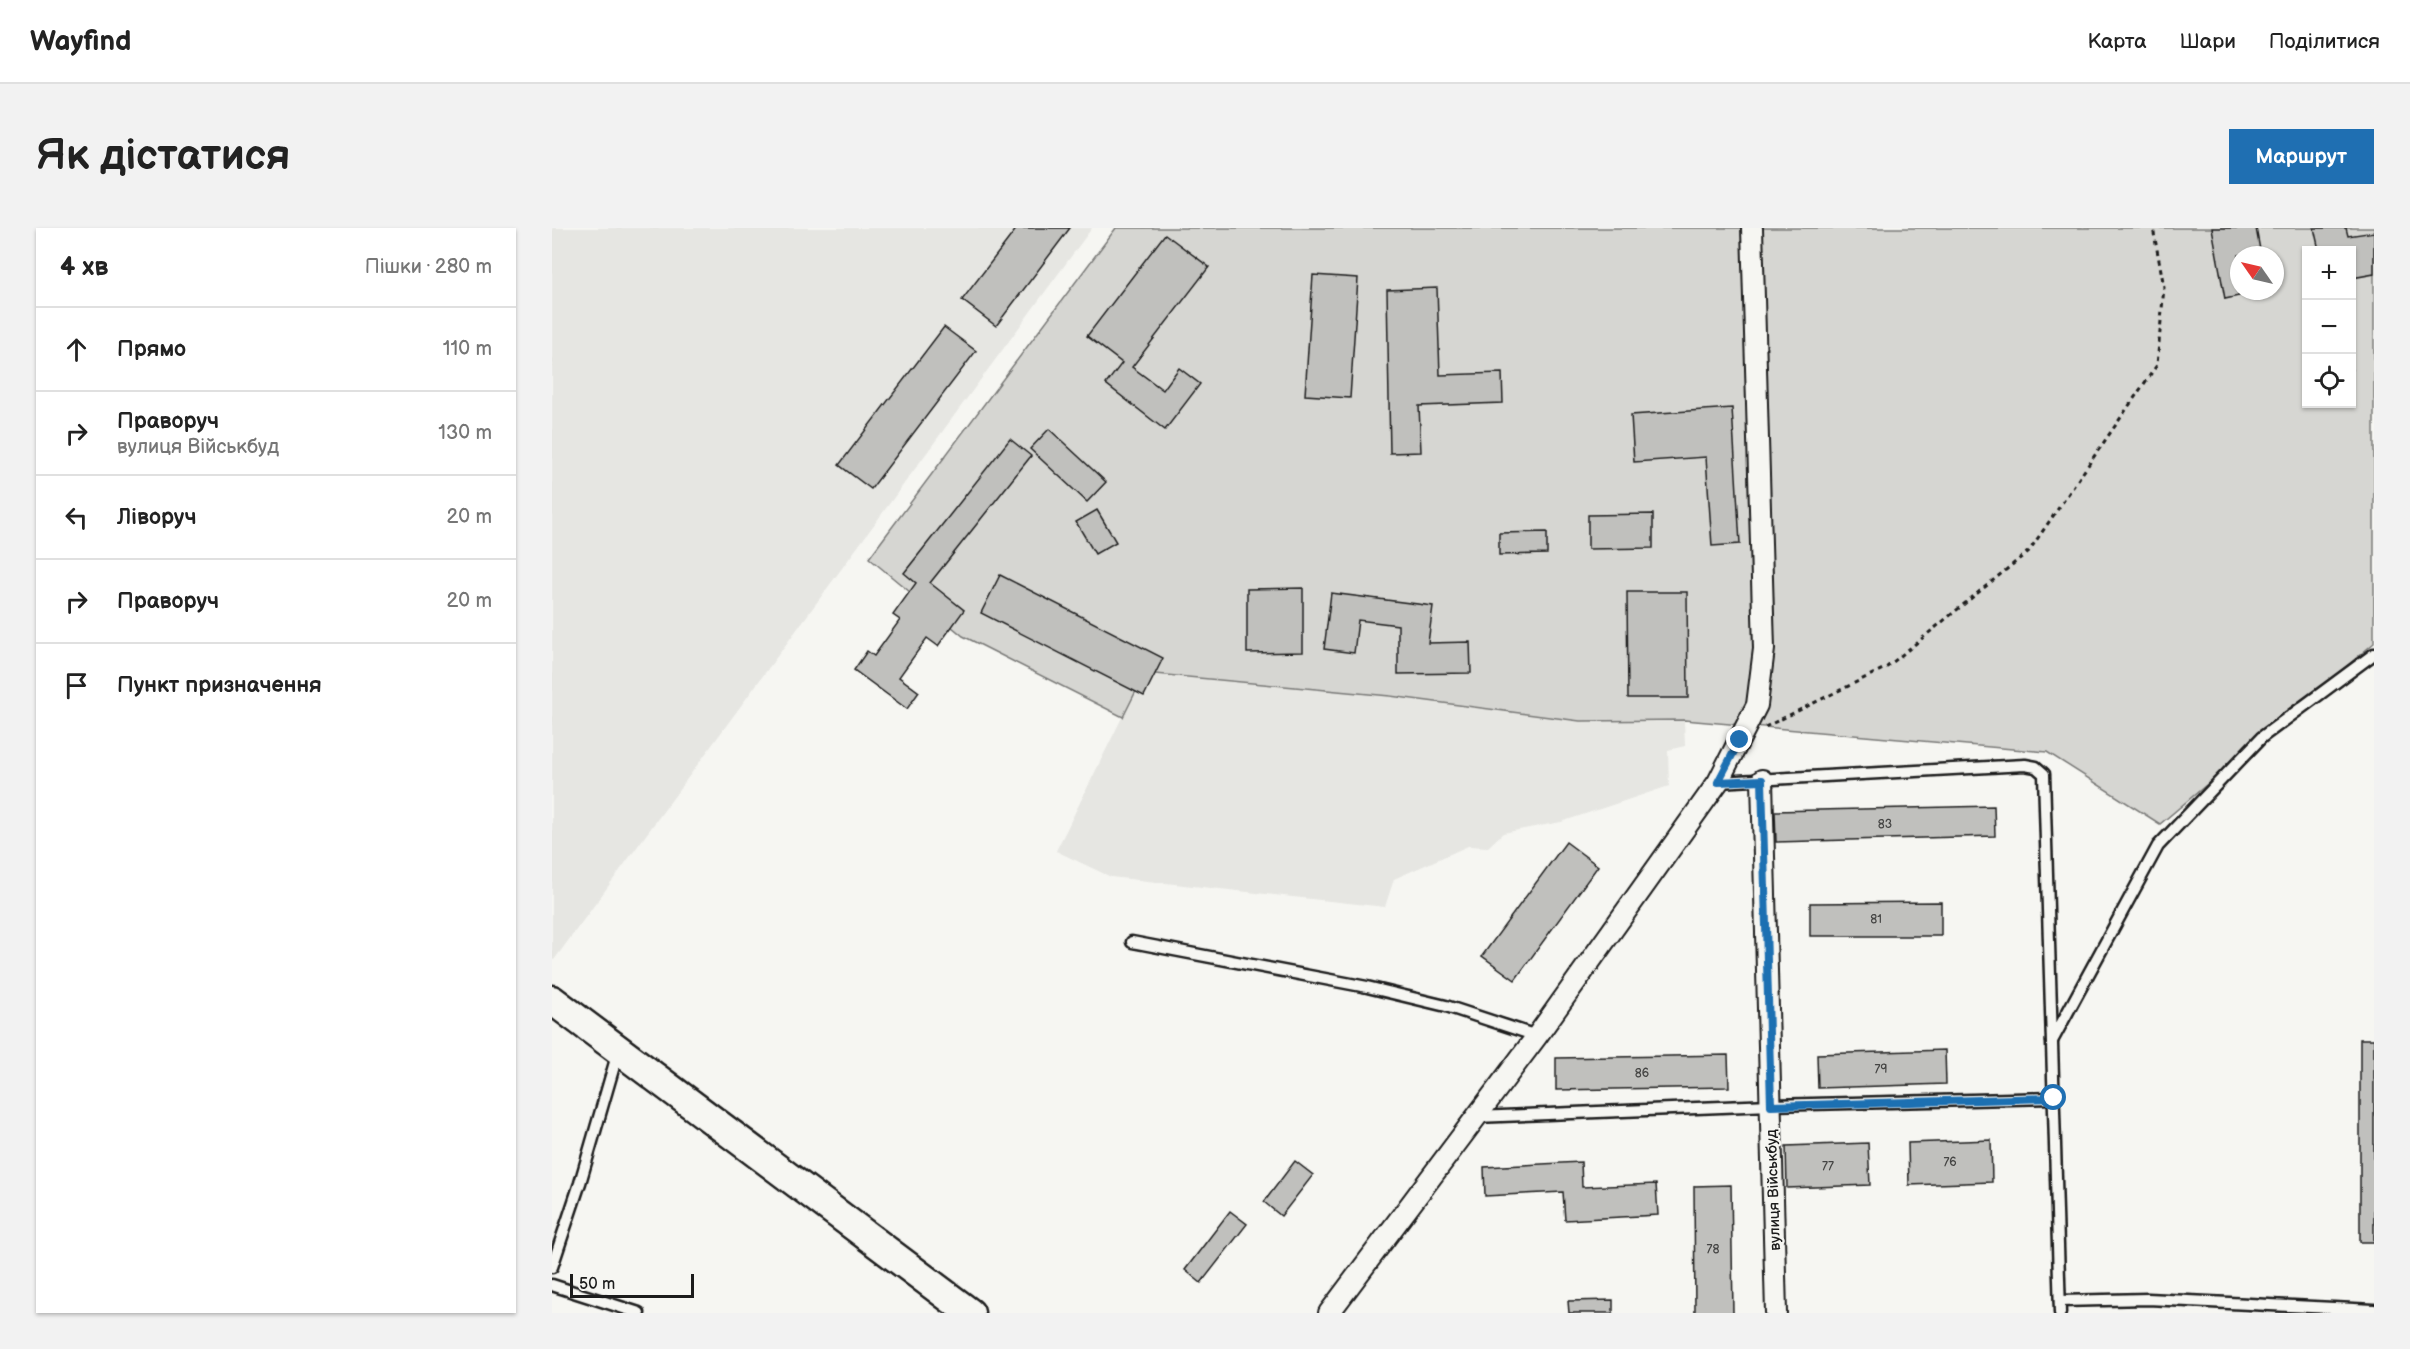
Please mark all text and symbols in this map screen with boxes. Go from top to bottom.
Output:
text: Wayfind [30,25,131,58]
text: Карта [2087,29,2147,54]
text: Шари [2180,29,2236,54]
text: Поділитися [2269,29,2380,54]
button: Маршрут [2229,129,2374,184]
text: Як дістатися [36,131,290,182]
north arrow [2230,246,2284,300]
map controls [2302,246,2356,408]
button: + [2302,246,2356,300]
text: 4 хв [60,252,108,283]
text: Пішки · 280 m [365,255,492,279]
button: − [2302,300,2356,354]
icon: ahead [60,333,93,366]
text: Прямо [117,336,186,363]
text: 110 m [443,337,492,361]
button: locate [2302,354,2356,408]
text: Праворуч [117,408,219,435]
icon: right [60,417,93,450]
text: 130 m [438,421,492,445]
text: вулиця Військбуд [117,435,279,459]
icon: left [60,501,93,534]
text: Ліворуч [117,504,197,531]
text: 20 m [447,505,492,529]
icon: right [60,585,93,618]
text: Праворуч [117,588,219,615]
text: 20 m [447,589,492,613]
icon: arrive [60,669,93,702]
text: Пункт призначення [117,672,322,699]
route end [1726,726,1752,752]
house number: 83 [1878,817,1892,832]
house number: 81 [1870,912,1882,927]
house number: 79 [1875,1062,1887,1077]
house number: 86 [1635,1066,1649,1081]
route start [2040,1084,2066,1110]
street label: вулиця Військбуд [1762,1129,1785,1251]
house number: 76 [1943,1155,1957,1170]
house number: 77 [1822,1159,1834,1174]
house number: 78 [1707,1242,1719,1257]
scale bar [570,1271,694,1298]
text: 50 m [579,1275,615,1294]

